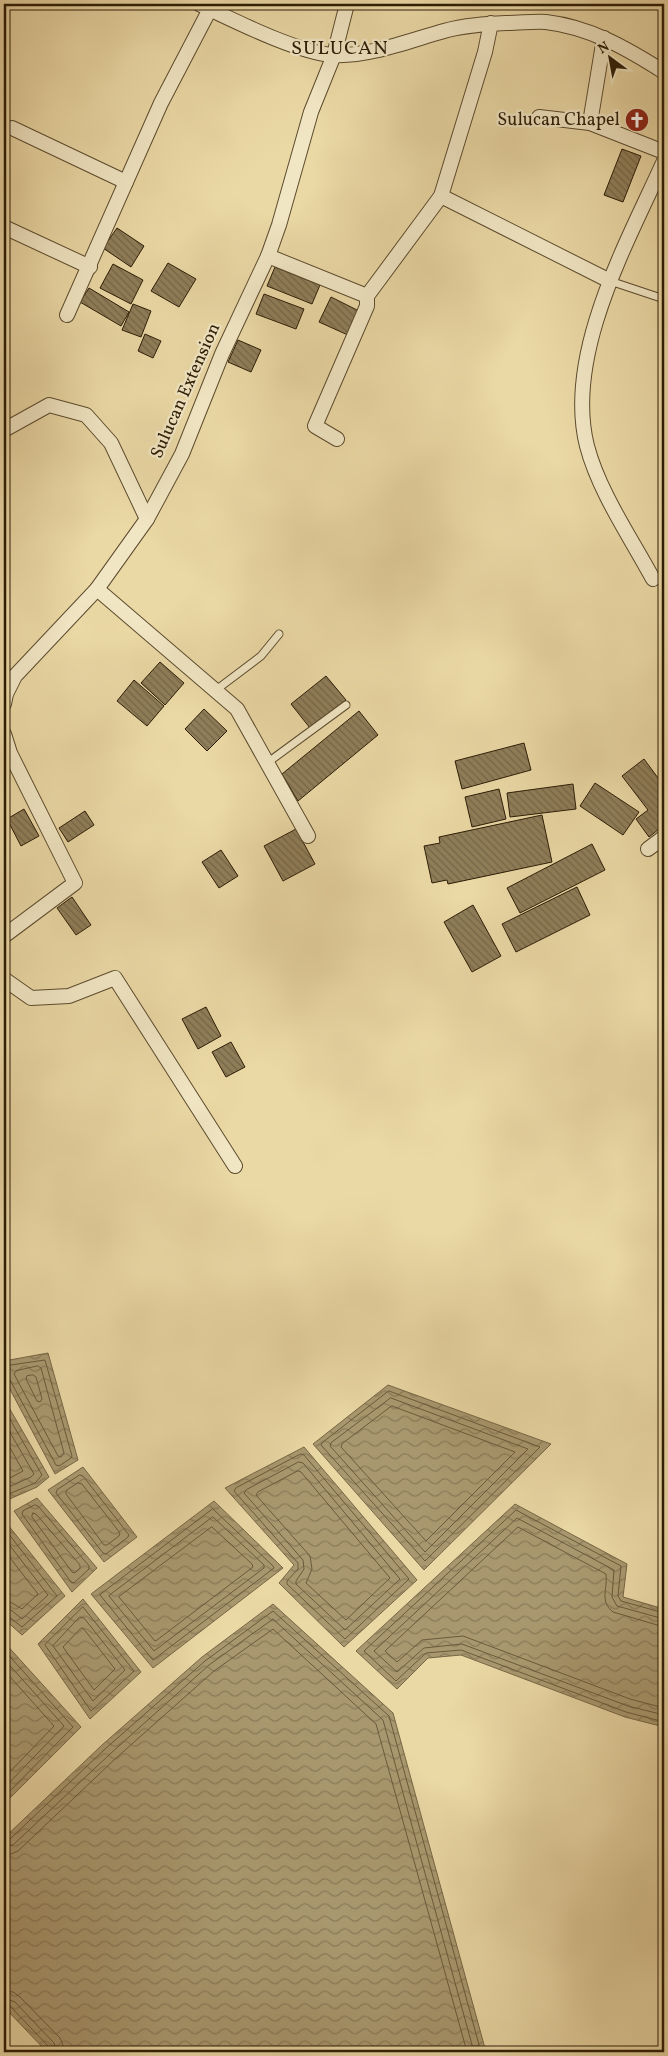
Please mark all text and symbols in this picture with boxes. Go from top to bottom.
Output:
north arrow [586,32,636,82]
district label: SULUCAN [291,35,389,63]
text: N [595,37,613,59]
church icon: Sulucan Chapel [624,107,650,133]
place label: Sulucan Chapel [497,108,620,133]
street label: Sulucan Extension [145,319,227,463]

